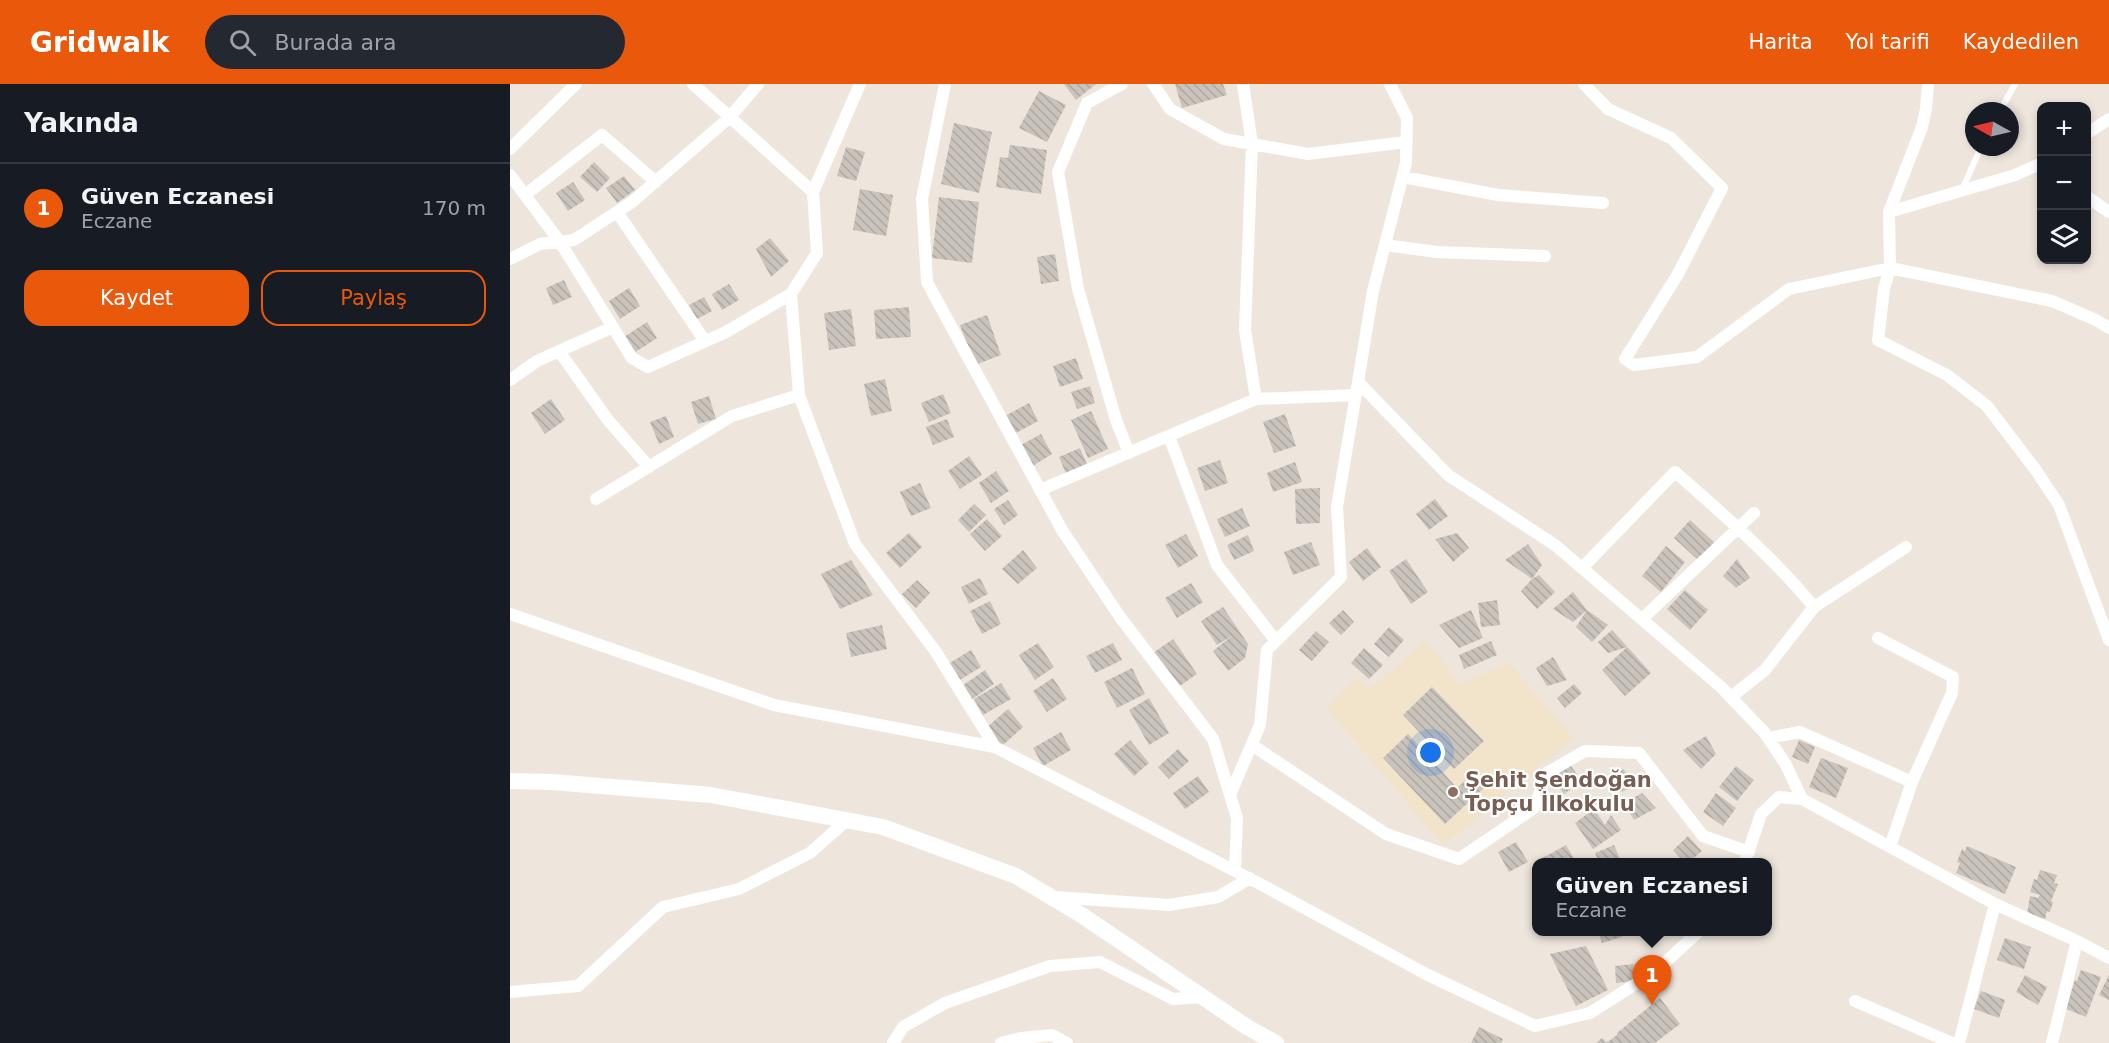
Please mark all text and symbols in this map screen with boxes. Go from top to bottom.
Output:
search box [205,15,625,69]
text: Gridwalk [30,26,169,59]
icon: search [226,26,259,59]
text: Burada ara [274,30,396,55]
text: Harita [1748,30,1813,54]
text: Yol tarifi [1846,30,1930,54]
text: Kaydedilen [1963,30,2079,54]
north arrow [1965,102,2019,156]
map controls [2037,102,2091,264]
button: + [2037,102,2091,156]
text: Yakında [24,108,139,138]
button: − [2037,156,2091,210]
text: Güven Eczanesi [81,184,274,209]
text: 1 [37,196,50,220]
text: 170 m [422,196,486,220]
text: Eczane [81,209,152,233]
button: layers [2037,210,2091,264]
button: Kaydet [24,270,249,326]
button: Paylaş [261,270,486,326]
your location [1416,738,1445,767]
place label: Şehit Şendoğan Topçu İlkokulu [1465,768,1652,816]
marker: Şehit Şendoğan Topçu İlkokulu [1446,785,1460,799]
popup [1532,858,1772,936]
text: Güven Eczanesi [1555,873,1749,898]
text: Eczane [1555,898,1627,922]
pin: 1 [1632,956,1672,1005]

